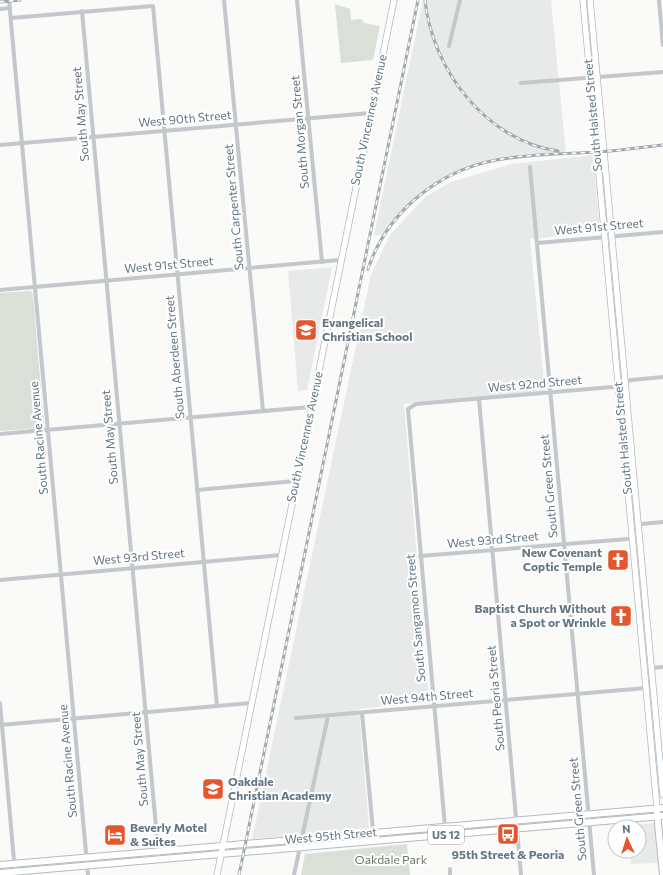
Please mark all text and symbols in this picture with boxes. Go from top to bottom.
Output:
street label: South Vincennes Avenue [347,53,389,186]
street label: South Halsted Street [580,58,604,172]
street label: South May Street [69,66,91,162]
street label: South Morgan Street [287,75,311,190]
street label: West 90th Street [138,107,232,129]
street label: South Carpenter Street [220,143,246,271]
street label: West 91st Street [554,215,644,237]
street label: West 91st Street [124,253,214,275]
street label: South Aberdeen Street [162,295,186,419]
place label: Evangelical Christian School [322,315,413,343]
school or university icon: Evangelical Christian School [293,317,319,343]
street label: South Vincennes Avenue [283,370,325,503]
street label: West 92nd Street [487,372,583,394]
street label: South Racine Avenue [26,381,50,495]
street label: South Halsted Street [610,381,634,495]
street label: South May Street [98,389,120,485]
street label: South Green Street [536,434,560,539]
street label: West 93rd Street [446,528,540,550]
street label: West 93rd Street [92,545,186,567]
place label: New Covenant Coptic Temple [522,545,602,573]
church icon: New Covenant Coptic Temple [605,547,631,573]
street label: South Sangamon Street [402,553,428,683]
place label: Baptist Church Without a Spot or Wrinkle [475,601,606,629]
church icon: Baptist Church Without a Spot or Wrinkle [608,603,634,629]
street label: South Peoria Street [483,645,507,752]
street label: West 94th Street [380,685,474,707]
street label: South Racine Avenue [55,704,79,818]
street label: South May Street [128,711,150,807]
street label: South Green Street [565,757,589,862]
place label: Oakdale Christian Academy [228,774,332,802]
school or university icon: Oakdale Christian Academy [200,776,226,802]
north arrow [607,819,647,859]
place label: Beverly Motel & Suites [130,820,207,848]
bus stop icon: 95th Street & Peoria [495,821,521,847]
hotel icon: Beverly Motel & Suites [102,822,128,848]
text: N [622,822,631,835]
street label: West 95th Street [284,824,378,846]
road number: US 12 [428,826,464,844]
place label: 95th Street & Peoria [452,847,564,861]
park label: Oakdale Park [355,852,428,866]

